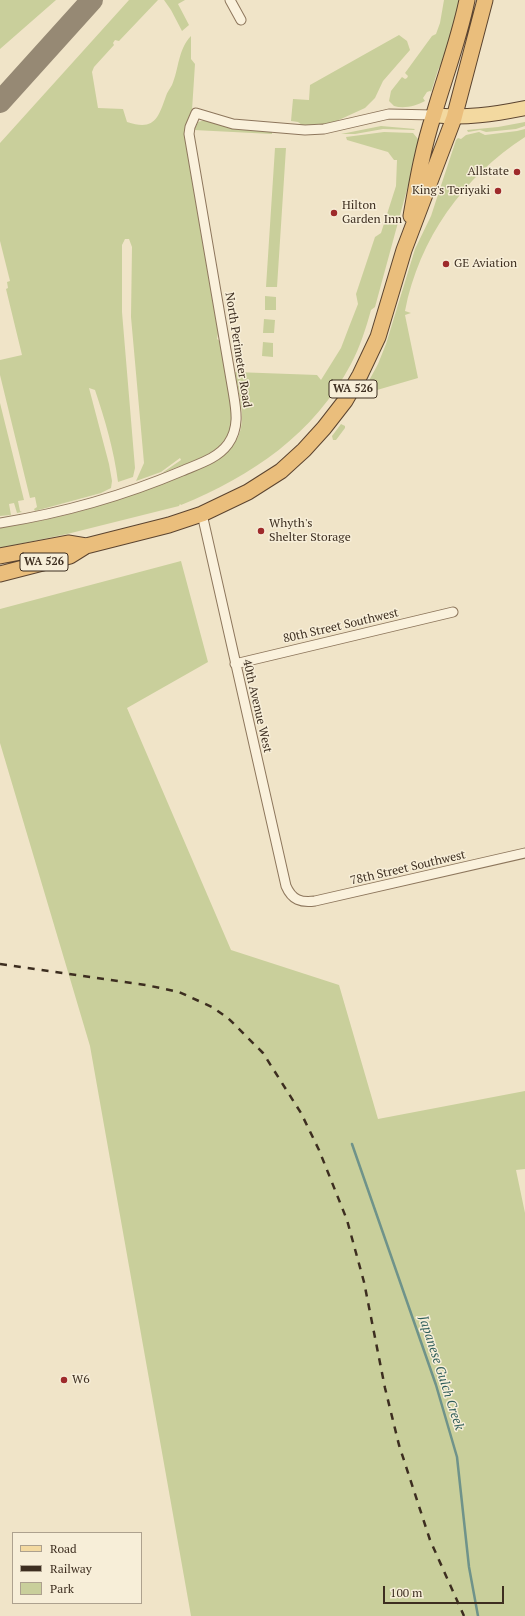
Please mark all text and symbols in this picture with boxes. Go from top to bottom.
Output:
place label: Allstate [467,165,509,179]
marker: Allstate [512,167,522,177]
place label: King's Teriyaki [412,184,490,198]
marker: King's Teriyaki [493,186,503,196]
place label: Hilton Garden Inn [342,199,402,227]
marker: Hilton Garden Inn [329,208,339,218]
place label: GE Aviation [454,257,517,271]
marker: GE Aviation [441,259,451,269]
street label: North Perimeter Road [222,291,254,409]
road number: WA 526 [329,380,377,398]
place label: Whyth's Shelter Storage [269,517,351,545]
marker: Whyth's Shelter Storage [256,526,266,536]
road number: WA 526 [20,553,68,571]
street label: 80th Street Southwest [282,606,400,646]
street label: 40th Avenue West [239,658,275,754]
street label: 78th Street Southwest [349,848,467,888]
water label: Japanese Gulch Creek [415,1314,467,1432]
place label: W6 [72,1373,90,1387]
marker: W6 [59,1375,69,1385]
legend [12,1532,142,1604]
text: Road [50,1541,77,1556]
text: Railway [50,1561,92,1576]
scale bar [385,1578,506,1604]
text: Park [50,1581,74,1596]
text: 100 m [390,1585,422,1600]

